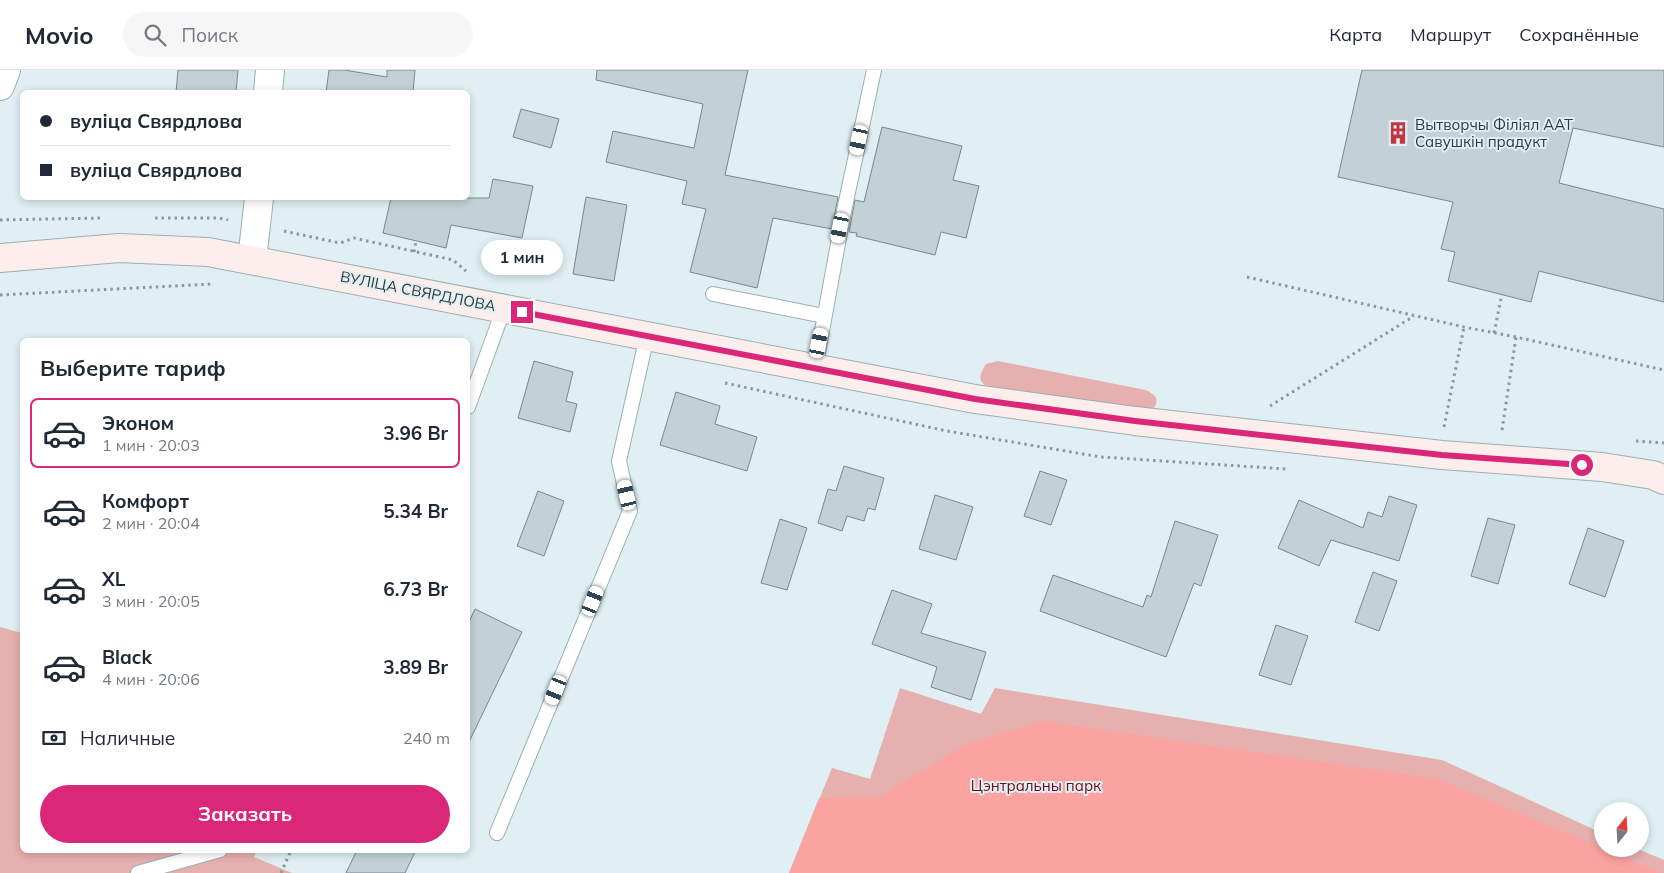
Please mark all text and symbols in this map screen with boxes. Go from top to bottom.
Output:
search box [123,12,473,57]
text: Movio [25,20,93,50]
icon: search [141,21,169,49]
text: Поиск [181,23,238,47]
text: Карта [1329,23,1382,46]
text: Маршрут [1410,23,1491,46]
text: Сохранённые [1519,23,1639,46]
text: вуліца Свярдлова [70,109,242,133]
place label: Вытворчы Філіял ААТ Савушкін прадукт [1415,115,1573,151]
building icon: Вытворчы Філіял ААТ Савушкін прадукт [1385,120,1411,146]
car [848,124,869,156]
text: вуліца Свярдлова [70,158,242,182]
car [829,212,850,244]
callout: 1 мин [481,240,563,274]
text: 1 мин [500,247,544,267]
street label: ВУЛІЦА СВЯРДЛОВА [339,267,497,315]
route end [511,301,533,323]
car [808,327,829,359]
text: Выберите тариф [40,354,226,382]
icon: car [42,411,87,456]
text: Эконом [102,411,174,435]
text: 3.96 Br [383,421,448,445]
text: 1 мин · 20:03 [102,435,200,455]
route start [1571,454,1593,476]
car [616,479,637,511]
icon: car [42,489,87,534]
text: Комфорт [102,489,189,513]
text: 5.34 Br [383,499,448,523]
text: 2 мин · 20:04 [102,513,200,533]
icon: car [42,567,87,612]
text: XL [102,567,125,591]
text: 6.73 Br [383,577,448,601]
car [580,584,605,618]
text: 3 мин · 20:05 [102,591,200,611]
icon: car [42,645,87,690]
text: Black [102,645,152,669]
text: 3.89 Br [383,655,448,679]
text: 4 мин · 20:06 [102,669,200,689]
car [543,673,568,707]
icon: cash [40,724,68,752]
text: Наличные [80,726,175,750]
text: 240 m [403,728,450,748]
park label: Цэнтральны парк [971,776,1102,795]
button: Заказать [40,785,450,843]
north arrow [1594,802,1649,858]
map controls [1594,802,1649,857]

